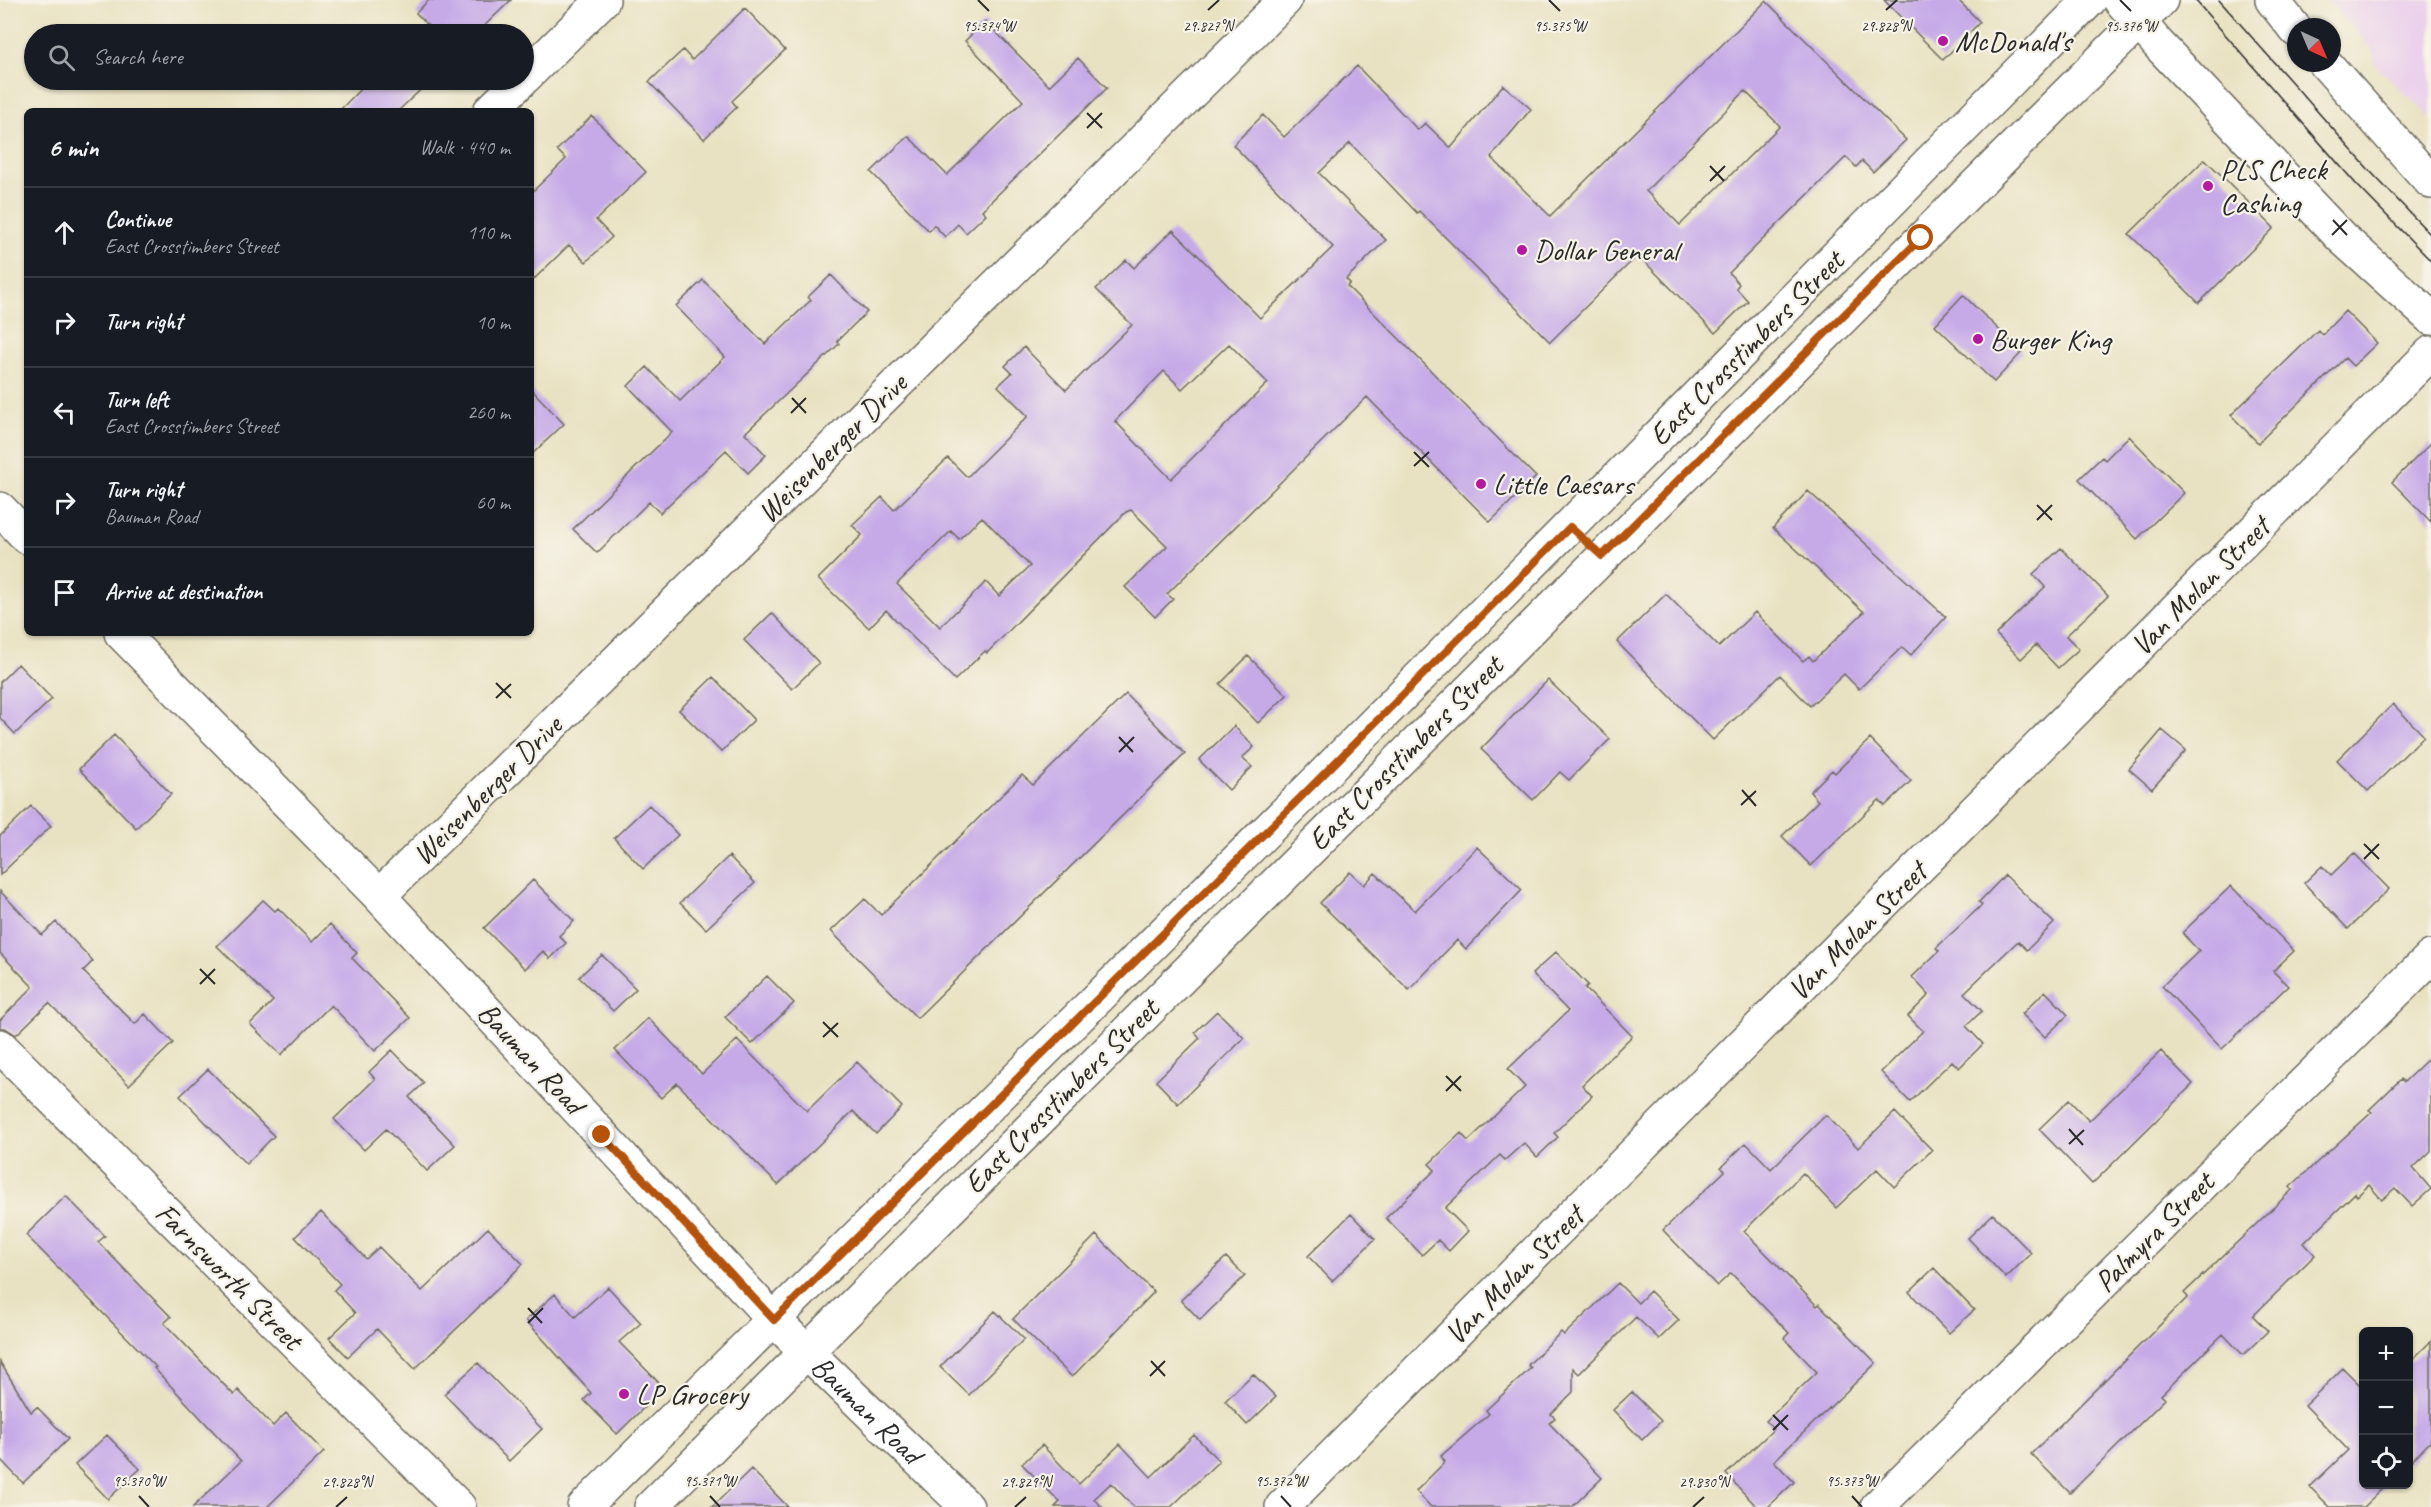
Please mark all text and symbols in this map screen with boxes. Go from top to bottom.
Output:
text: 95.374°W [963,17,1018,36]
text: 29.827°N [1183,17,1236,36]
text: 95.375°W [1534,17,1589,36]
text: 29.828°N [1861,17,1914,36]
text: 95.376°W [2105,17,2160,36]
north arrow [2287,18,2341,72]
place label: McDonald's [1955,22,2074,60]
search box [24,24,534,90]
marker: McDonald's [1936,34,1950,48]
icon: search [45,41,78,74]
text: Search here [93,43,183,71]
text: 6 min [48,131,98,164]
text: Walk · 440 m [420,135,510,160]
place label: PLS Check Cashing [2220,150,2328,222]
marker: PLS Check Cashing [2201,179,2215,193]
text: Continue [105,206,171,234]
icon: ahead [48,216,81,249]
text: 110 m [467,220,510,245]
route start [1907,224,1933,250]
place label: Dollar General [1534,231,1683,269]
text: East Crosstimbers Street [105,234,279,259]
street label: East Crosstimbers Street [1640,240,1854,454]
marker: Dollar General [1515,243,1529,257]
icon: right [48,306,81,339]
text: Turn right [105,308,182,336]
text: 10 m [476,310,510,335]
place label: Burger King [1990,320,2113,358]
marker: Burger King [1971,332,1985,346]
street label: Weisenberger Drive [749,363,917,531]
text: Turn left [105,386,169,414]
icon: left [48,396,81,429]
text: 260 m [467,400,510,425]
text: East Crosstimbers Street [105,414,279,439]
place label: Little Caesars [1493,465,1636,503]
text: Turn right [105,476,182,504]
marker: Little Caesars [1474,477,1488,491]
icon: right [48,486,81,519]
text: 60 m [476,490,510,515]
text: Bauman Road [105,504,198,529]
street label: Van Molan Street [2122,506,2280,664]
icon: arrive [48,576,81,609]
text: Arrive at destination [105,578,262,606]
street label: East Crosstimbers Street [1299,645,1513,859]
street label: Weisenberger Drive [404,705,572,873]
street label: Van Molan Street [1779,851,1937,1009]
street label: East Crosstimbers Street [955,988,1169,1202]
street label: Bauman Road [469,994,595,1125]
route end [588,1121,614,1147]
street label: Palmyra Street [2086,1162,2224,1300]
street label: Farnsworth Street [147,1194,313,1360]
street label: Van Molan Street [1436,1195,1594,1353]
map controls [2359,1327,2413,1489]
button: + [2359,1327,2413,1381]
street label: Bauman Road [803,1347,933,1475]
place label: LP Grocery [636,1375,751,1413]
button: − [2359,1381,2413,1435]
marker: LP Grocery [617,1387,631,1401]
button: locate [2359,1435,2413,1489]
text: 95.370°W [113,1472,168,1491]
text: 95.371°W [684,1472,739,1491]
text: 95.372°W [1255,1472,1310,1491]
text: 95.373°W [1826,1472,1881,1491]
text: 29.828°N [322,1473,375,1492]
text: 29.829°N [1001,1473,1054,1492]
text: 29.830°N [1679,1473,1732,1492]

